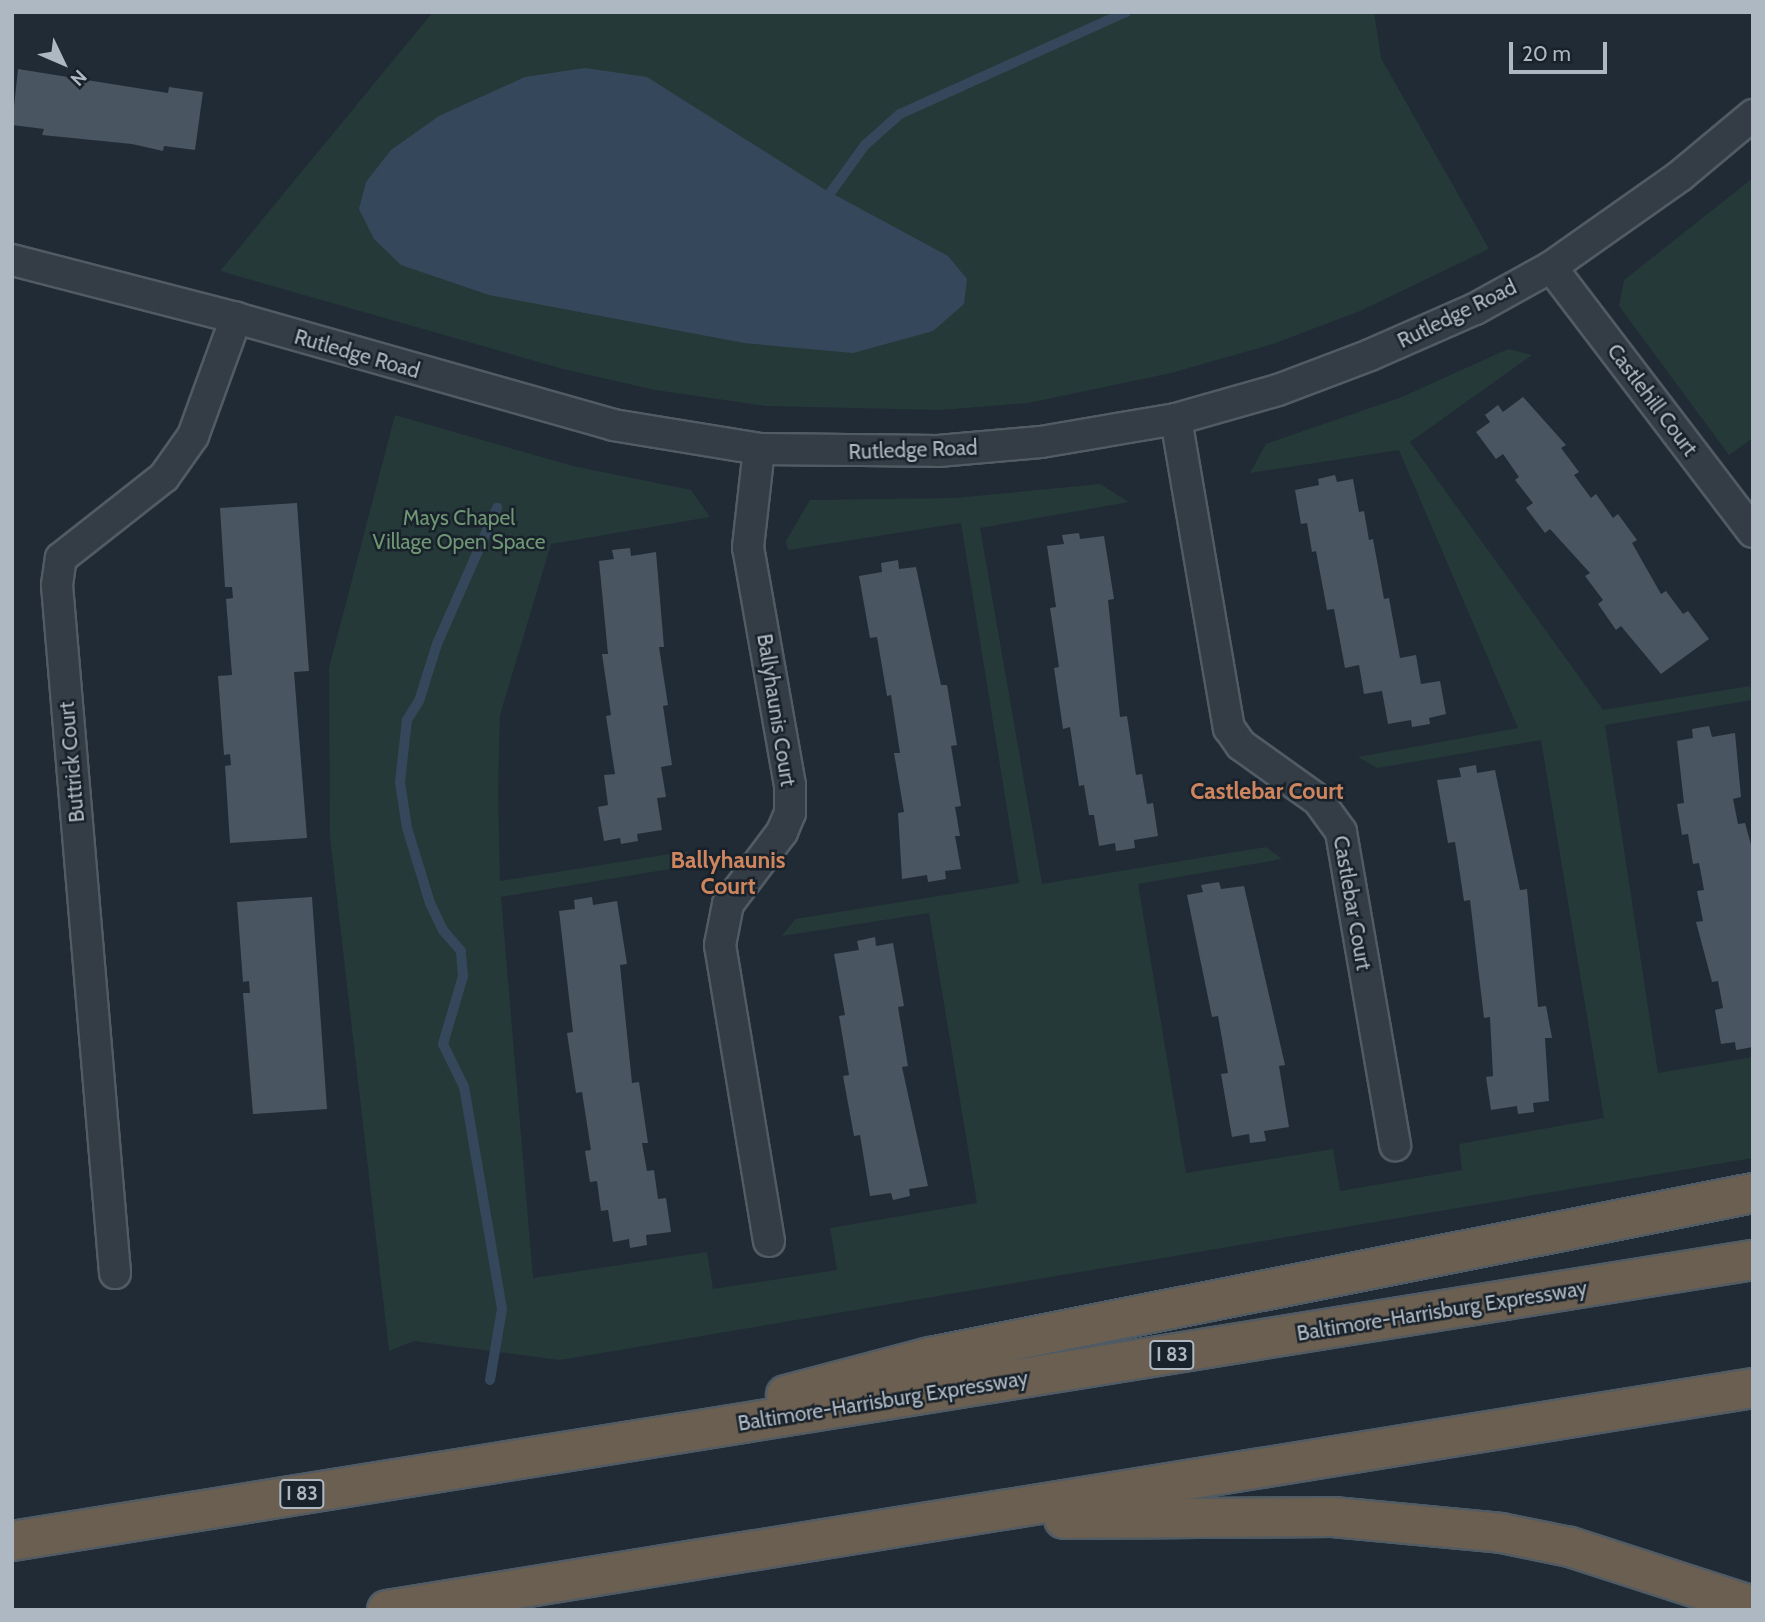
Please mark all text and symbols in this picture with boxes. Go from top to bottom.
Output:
north arrow [28,28,98,98]
scale bar [1513,28,1611,72]
text: 20 m [1522,41,1571,66]
text: N [66,65,91,91]
street label: Rutledge Road [1393,274,1521,354]
street label: Rutledge Road [291,324,423,384]
street label: Castlehill Court [1602,339,1702,461]
street label: Rutledge Road [848,435,978,465]
park label: Mays Chapel Village Open Space [372,505,546,555]
street label: Ballyhaunis Court [752,632,800,788]
street label: Buttrick Court [54,701,90,823]
district label: Castlebar Court [1190,777,1344,805]
street label: Castlebar Court [1328,834,1376,972]
district label: Ballyhaunis Court [671,846,785,900]
street label: Baltimore-Harrisburg Expressway [1295,1276,1589,1346]
road number: I 83 [1149,1340,1195,1371]
street label: Baltimore-Harrisburg Expressway [736,1366,1030,1436]
road number: I 83 [279,1478,325,1510]

